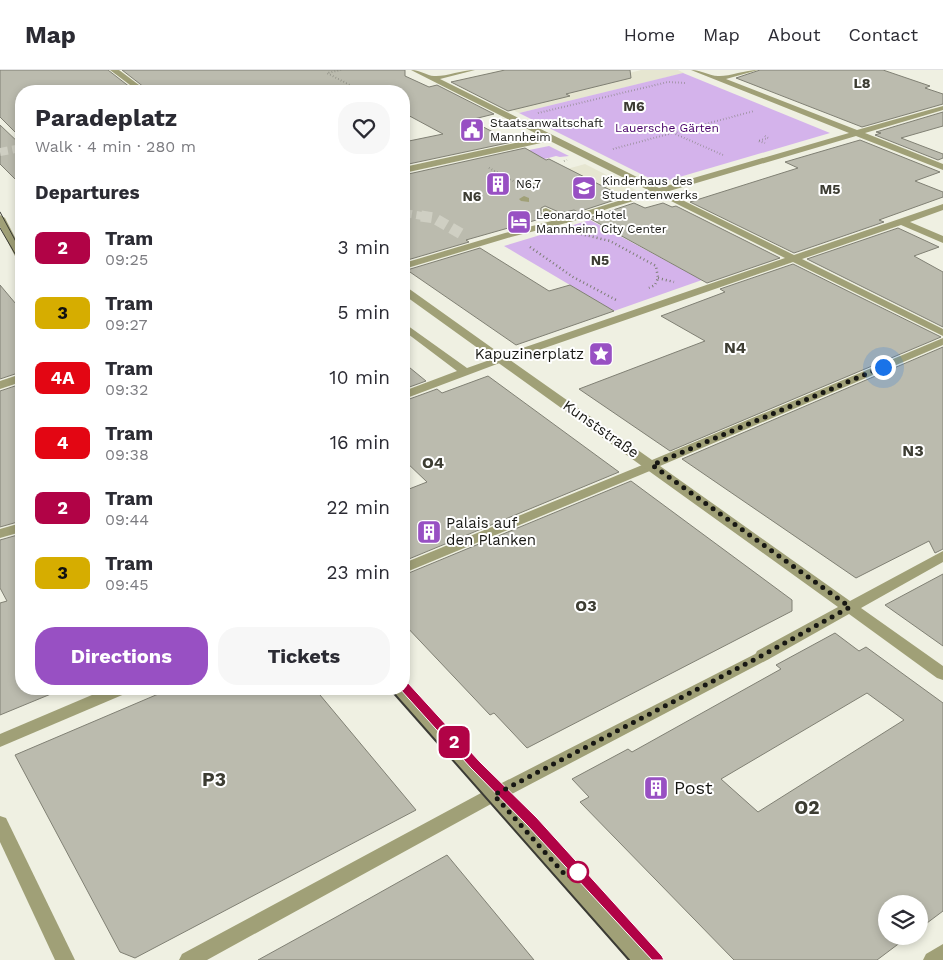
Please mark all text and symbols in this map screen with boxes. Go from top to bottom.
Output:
text: Map [25,21,76,49]
text: Home [624,24,675,45]
text: Map [703,24,740,45]
text: About [768,24,820,45]
text: Contact [848,24,918,45]
district label: L8 [853,75,871,91]
district label: M6 [623,98,645,114]
button: heart [338,102,390,154]
text: Paradeplatz [35,104,177,132]
place label: Staatsanwaltschaft Mannheim [490,116,603,144]
public building icon: Staatsanwaltschaft Mannheim [459,117,485,143]
park label: Lauersche Gärten [615,121,719,135]
text: Walk · 4 min · 280 m [35,137,196,156]
building icon: N6,7 [485,171,511,197]
place label: Kinderhaus des Studentenwerks [602,174,698,202]
school or university icon: Kinderhaus des Studentenwerks [571,175,597,201]
place label: N6,7 [516,177,541,191]
text: Departures [35,181,140,204]
district label: M5 [820,181,840,197]
district label: N6 [463,188,482,204]
place label: Leonardo Hotel Mannheim City Center [536,208,667,236]
hotel icon: Leonardo Hotel Mannheim City Center [506,209,532,235]
text: Tram [105,227,153,250]
text: 3 min [338,236,390,259]
text: 2 [57,237,68,258]
text: 09:25 [105,250,148,269]
district label: N5 [591,252,609,268]
text: Tram [105,292,153,315]
text: 5 min [338,301,390,324]
text: 3 [57,302,68,323]
text: 09:27 [105,315,148,334]
district label: N4 [724,338,746,357]
place icon: Kapuzinerplatz [588,341,614,367]
place label: Kapuzinerplatz [475,345,584,363]
your location [871,355,896,380]
text: Tram [105,357,153,380]
text: 10 min [329,366,390,389]
text: 4A [51,367,74,388]
text: 09:32 [105,380,148,399]
street label: Kunststraße [560,396,642,462]
text: Tram [105,422,153,445]
text: 16 min [330,431,390,454]
text: 4 [57,432,68,453]
district label: N3 [902,441,924,460]
text: 09:38 [105,445,149,464]
district label: O4 [422,453,444,472]
text: Tram [105,487,153,510]
text: 22 min [326,496,390,519]
text: 2 [57,497,68,518]
text: 09:44 [105,510,149,529]
place label: Palais auf den Planken [446,514,536,549]
building icon: Palais auf den Planken [416,519,442,545]
text: Tram [105,552,153,575]
text: 23 min [326,561,390,584]
text: 3 [57,562,68,583]
text: 09:45 [105,575,149,594]
district label: O3 [575,596,597,615]
button: Directions [35,627,208,685]
button: Tickets [218,627,390,685]
line badge: 2 [438,726,470,758]
text: 2 [449,731,459,752]
district label: P3 [202,768,226,791]
building icon: Post [643,775,669,801]
place label: Post [674,777,713,798]
district label: O2 [794,796,820,819]
unlabelled marker [567,861,589,883]
map controls [878,895,928,945]
button: layers [878,895,928,945]

